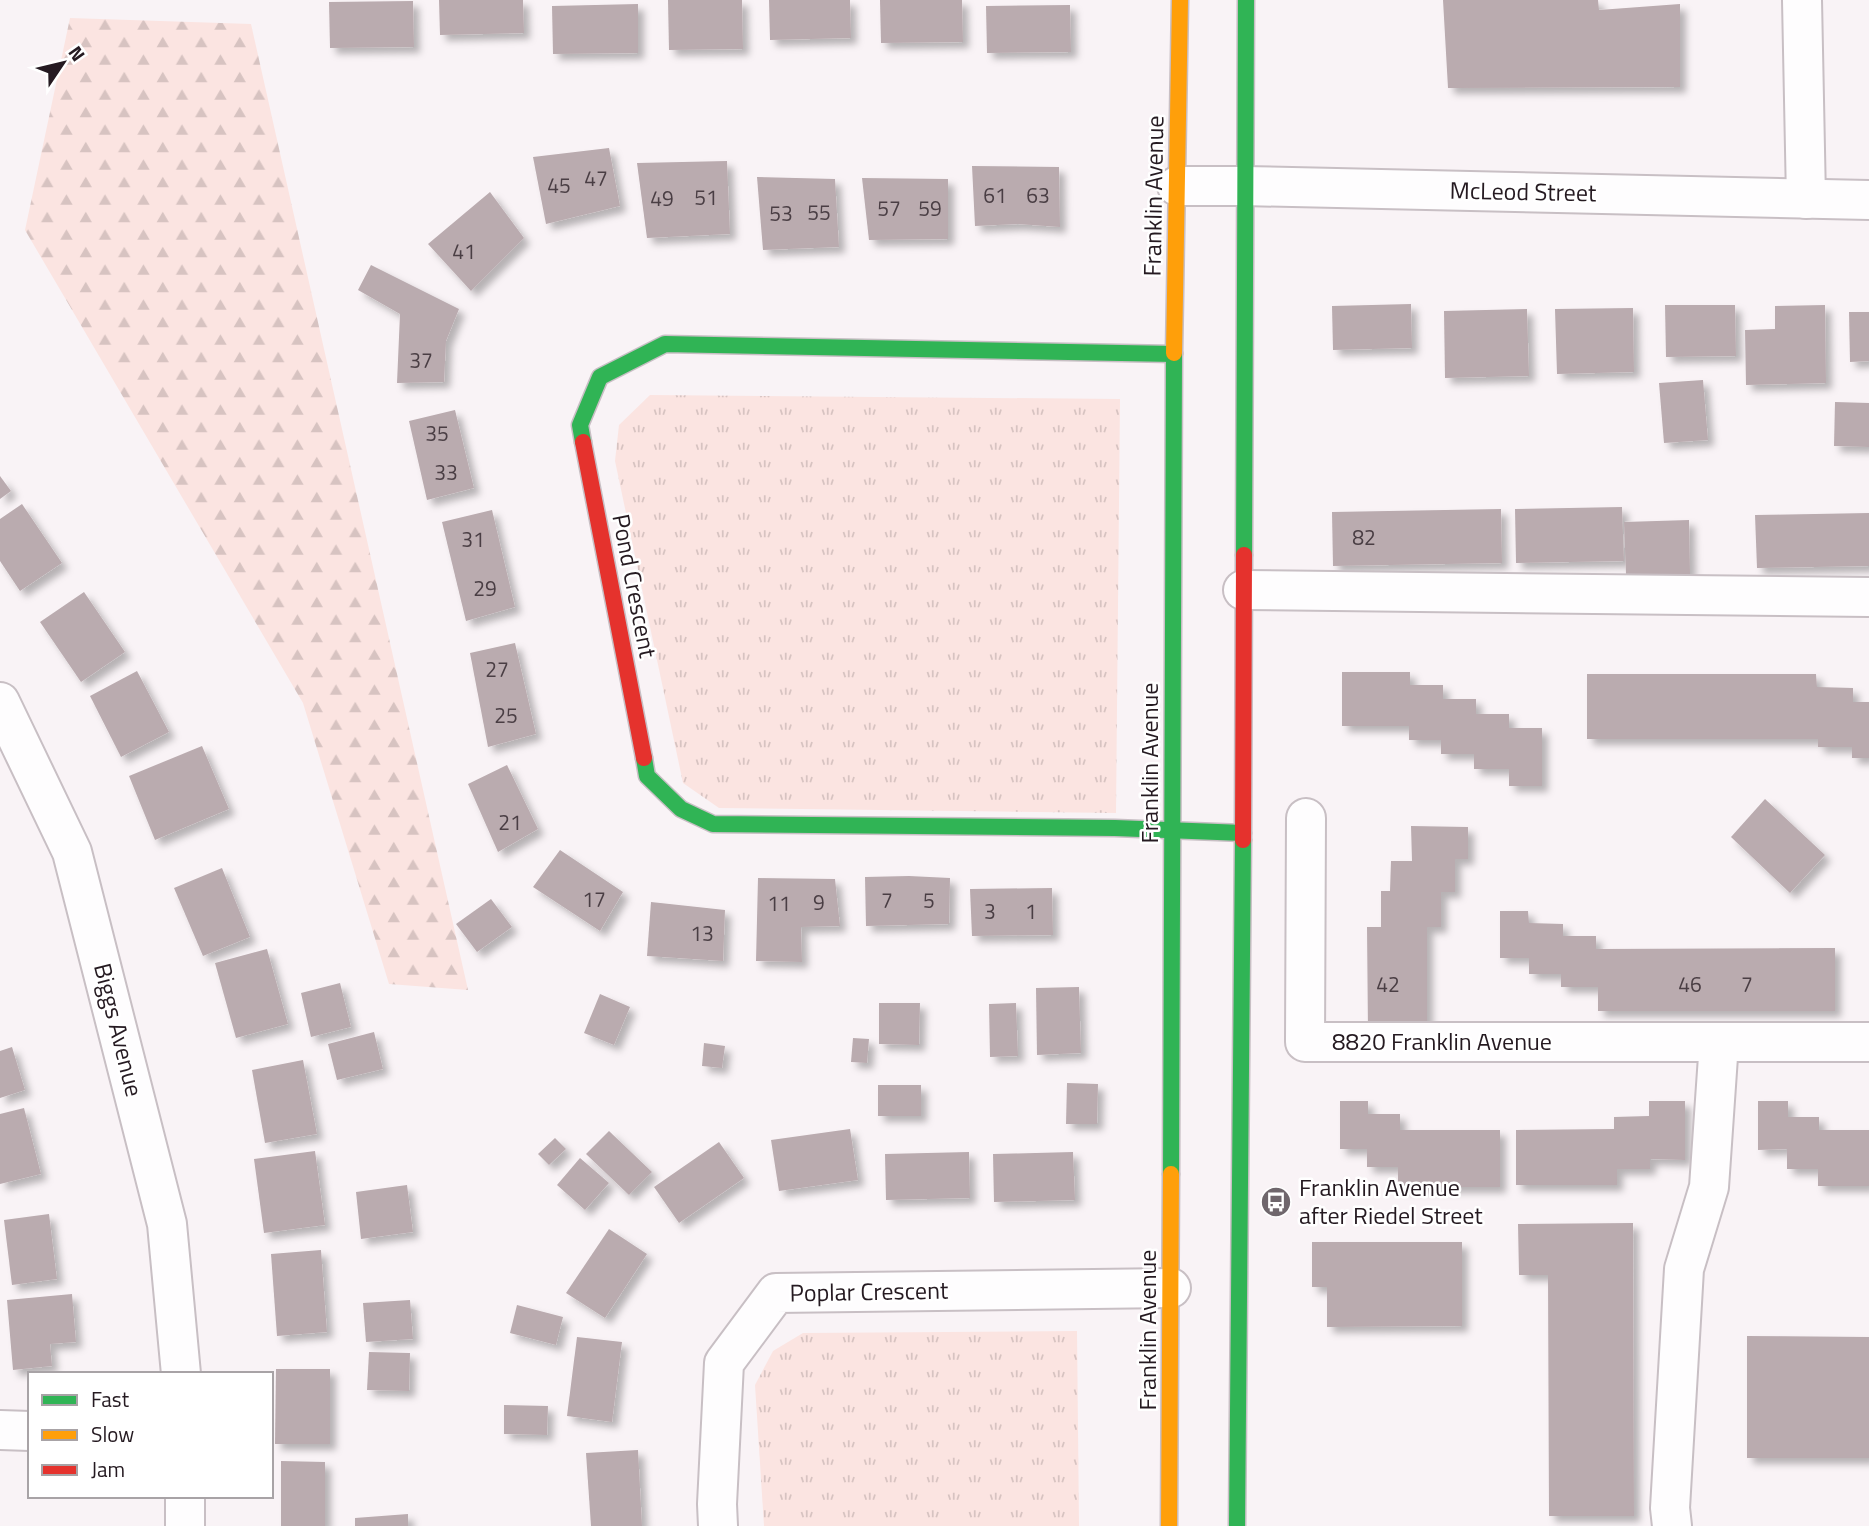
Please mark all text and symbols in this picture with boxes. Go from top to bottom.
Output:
north arrow [28,28,98,98]
text: N [62,39,93,67]
street label: Franklin Avenue [1134,115,1172,277]
house number: 47 [584,162,608,194]
house number: 45 [547,169,571,201]
street label: McLeod Street [1449,172,1597,210]
house number: 61 [983,179,1007,211]
house number: 63 [1026,179,1050,211]
house number: 51 [694,181,718,213]
house number: 49 [650,182,674,214]
house number: 57 [877,192,901,224]
house number: 59 [918,192,942,224]
house number: 55 [807,196,831,228]
house number: 53 [769,197,793,229]
house number: 41 [452,235,476,267]
house number: 37 [409,344,433,376]
house number: 35 [425,417,449,449]
house number: 33 [434,456,458,488]
street label: Pond Crescent [603,511,667,661]
house number: 82 [1352,521,1376,553]
house number: 31 [461,523,485,555]
house number: 29 [473,572,497,604]
house number: 27 [485,653,509,685]
street label: Franklin Avenue [1131,683,1167,843]
house number: 25 [494,699,518,731]
house number: 21 [498,806,522,838]
house number: 17 [582,883,606,915]
house number: 7 [881,884,893,916]
house number: 5 [923,884,935,916]
house number: 9 [813,886,825,918]
house number: 11 [767,887,791,919]
house number: 3 [984,895,996,927]
house number: 1 [1025,895,1037,927]
house number: 13 [690,917,714,949]
street label: Biggs Avenue [85,959,153,1100]
house number: 42 [1376,968,1400,1000]
house number: 46 [1678,968,1702,1000]
house number: 7 [1741,968,1753,1000]
street label: 8820 Franklin Avenue [1332,1023,1552,1059]
place label: Franklin Avenue after Riedel Street [1299,1169,1483,1233]
bus stop icon: Franklin Avenue after Riedel Street [1259,1185,1293,1219]
street label: Franklin Avenue [1129,1250,1165,1410]
street label: Poplar Crescent [789,1272,949,1310]
legend [28,1372,273,1498]
text: Fast [91,1383,130,1415]
text: Slow [91,1418,134,1450]
text: Jam [91,1453,125,1485]

